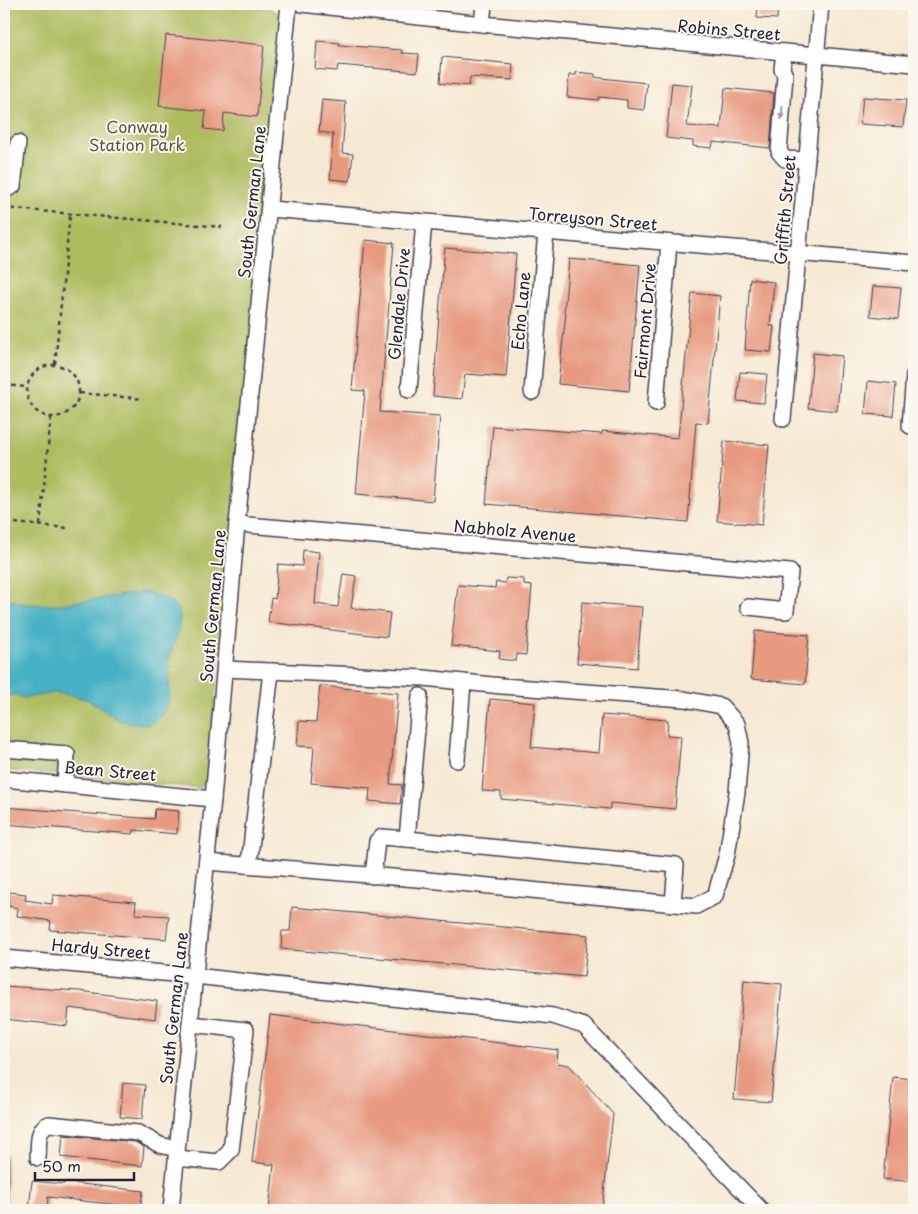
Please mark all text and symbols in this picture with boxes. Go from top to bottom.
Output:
street label: Robins Street [677,13,782,46]
one-way arrow [778,106,786,122]
park label: Conway Station Park [89,114,185,156]
street label: South German Lane [231,125,271,279]
street label: Griffith Street [767,154,801,266]
street label: Torreyson Street [528,200,659,236]
street label: Glendale Drive [381,247,415,361]
street label: Fairmont Drive [627,262,661,380]
street label: Echo Lane [505,271,535,351]
street label: Nabholz Avenue [453,513,578,547]
street label: South German Lane [193,529,231,683]
street label: Bean Street [63,754,158,786]
street label: South German Lane [153,931,193,1085]
street label: Hardy Street [50,932,152,964]
scale bar [35,1149,134,1181]
text: 50 m [42,1154,81,1177]

